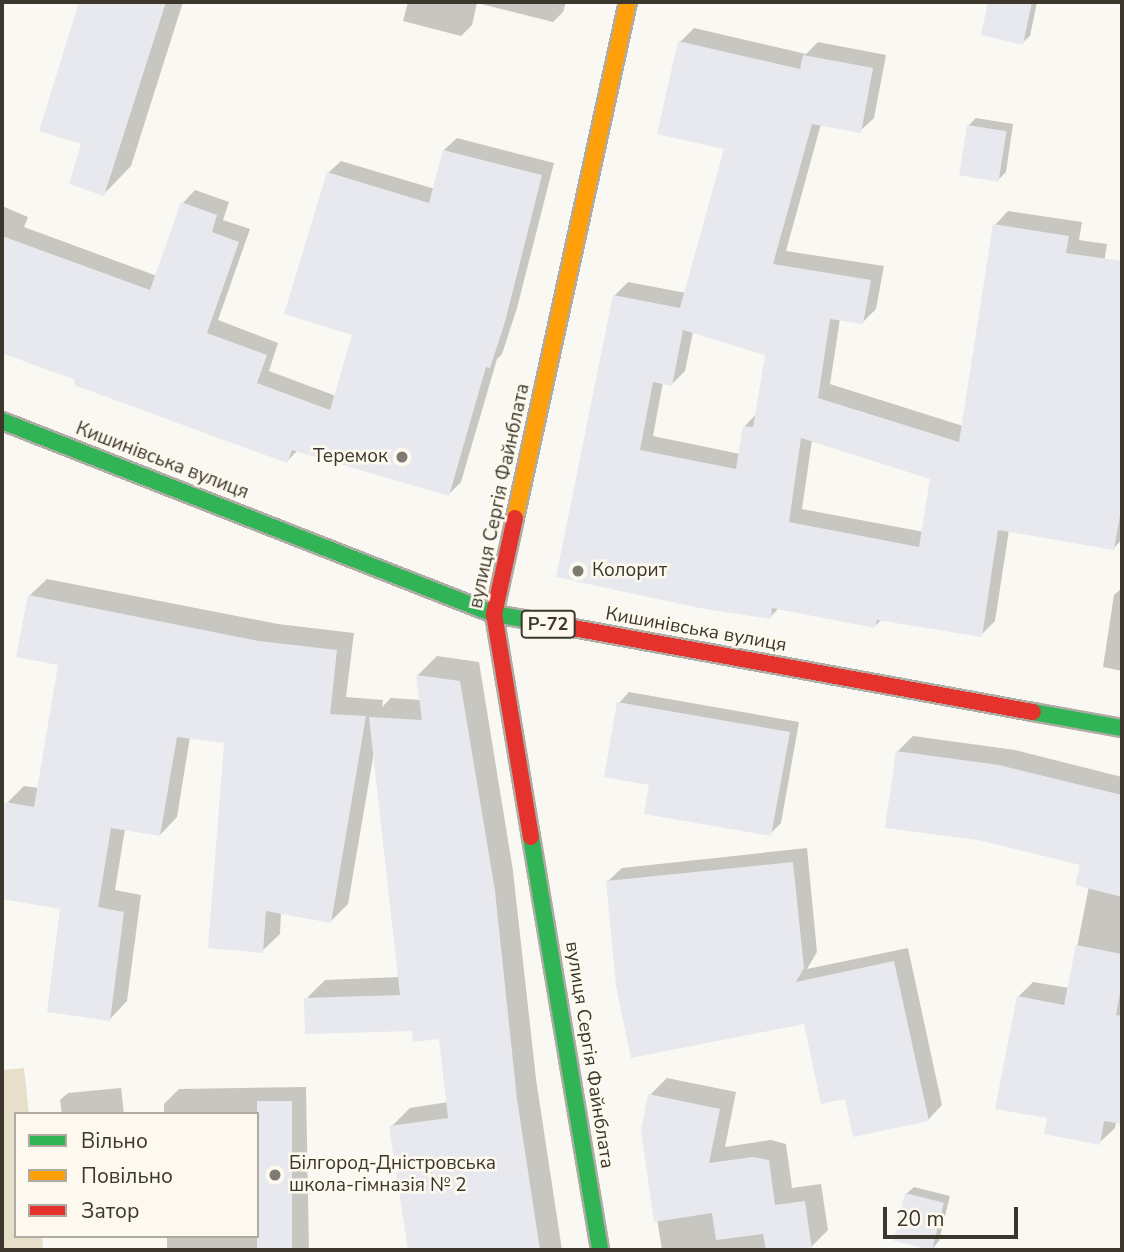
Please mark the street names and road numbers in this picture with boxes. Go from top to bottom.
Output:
street label: вулиця Сергія Файнблата [465,381,535,611]
street label: Кишинівська вулиця [72,417,252,505]
street label: Кишинівська вулиця [604,603,788,657]
road number: Р-72 [520,610,576,638]
street label: вулиця Сергія Файнблата [560,940,618,1170]

